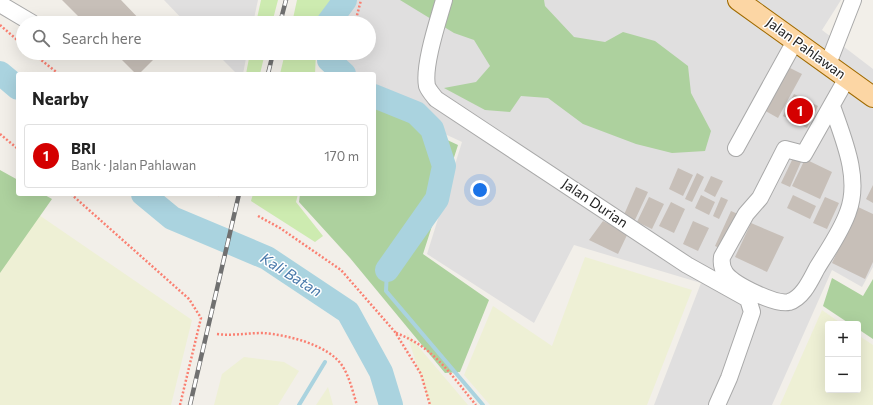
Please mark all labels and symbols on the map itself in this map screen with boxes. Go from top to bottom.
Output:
street label: Jalan Pahlawan [763,13,849,82]
pin: 1 [787,96,813,126]
street label: Jalan Durian [559,174,631,231]
your location [470,180,490,200]
water label: Kali Batan [258,248,325,300]

